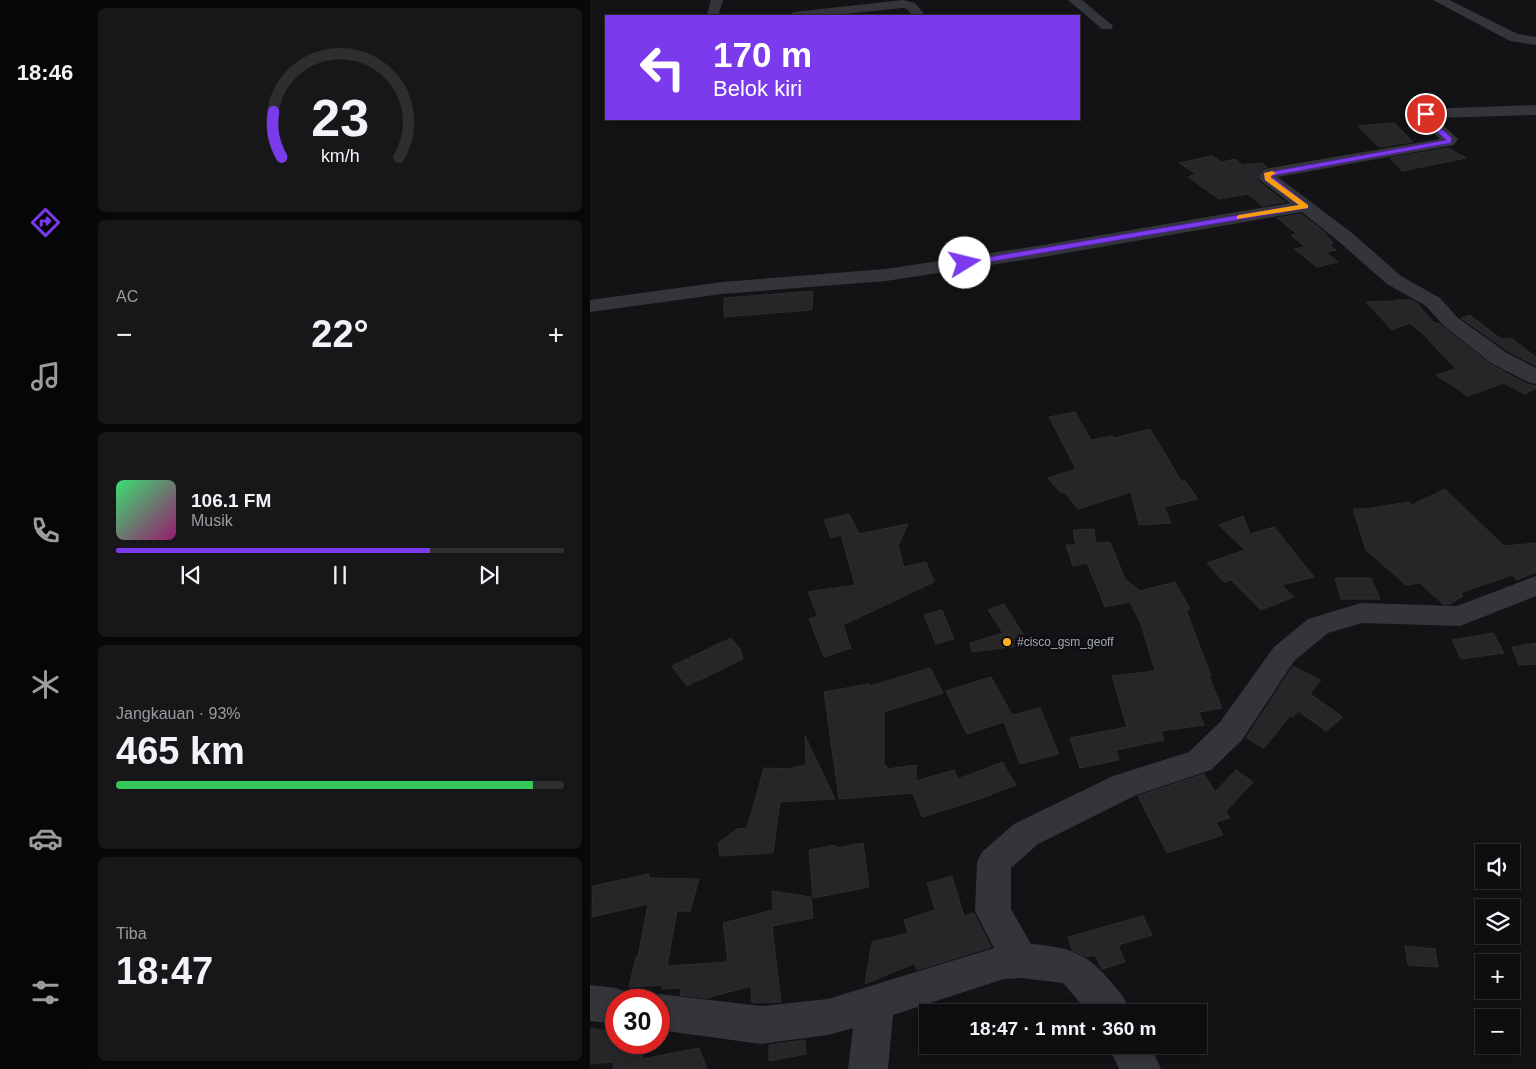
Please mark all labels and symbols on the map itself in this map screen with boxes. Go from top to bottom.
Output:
pin [1405,93,1447,135]
position arrow [938,236,990,288]
place label: #cisco_gsm_geoff [1017,635,1114,649]
marker: #cisco_gsm_geoff [1001,636,1013,648]
speed limit sign: 30 [605,989,670,1054]

